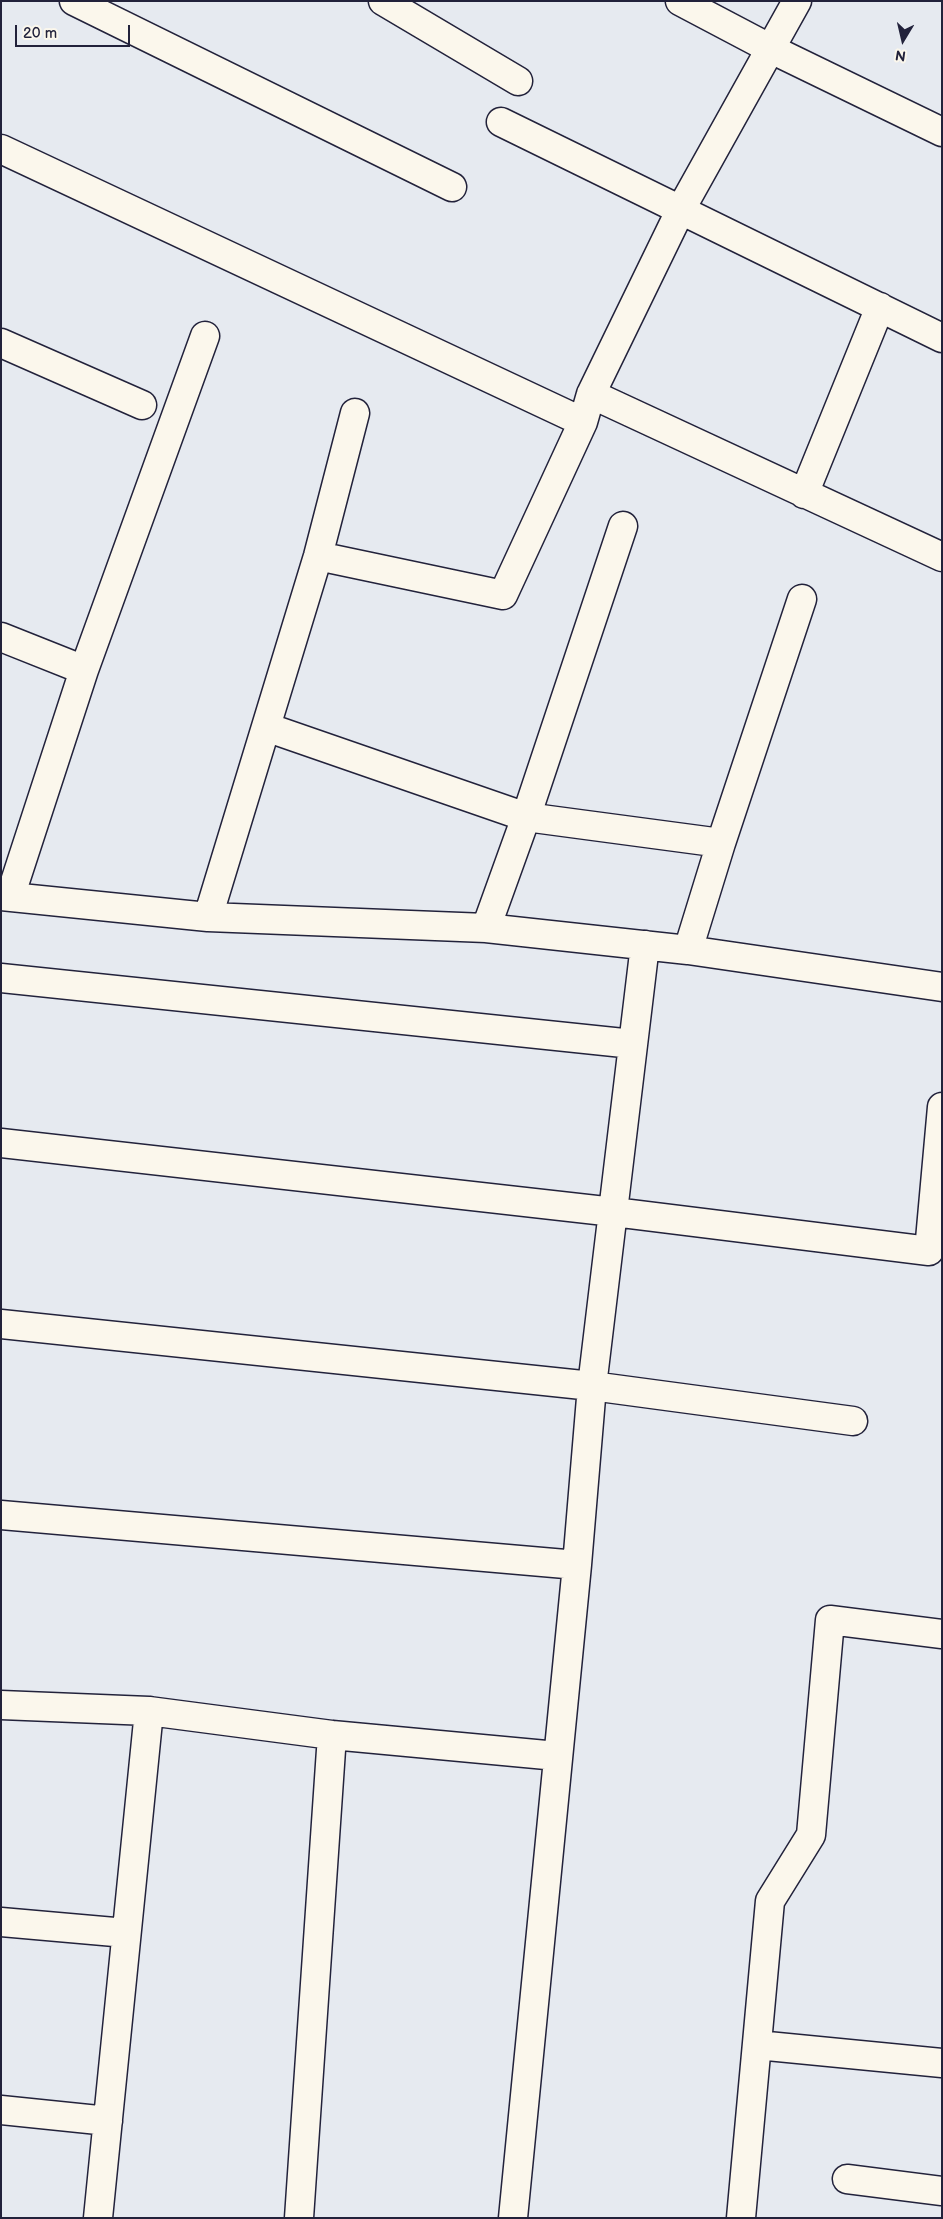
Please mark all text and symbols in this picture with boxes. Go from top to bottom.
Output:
scale bar [18,15,132,47]
north arrow [878,15,928,65]
text: 20 m [23,24,57,43]
text: N [894,46,907,65]

